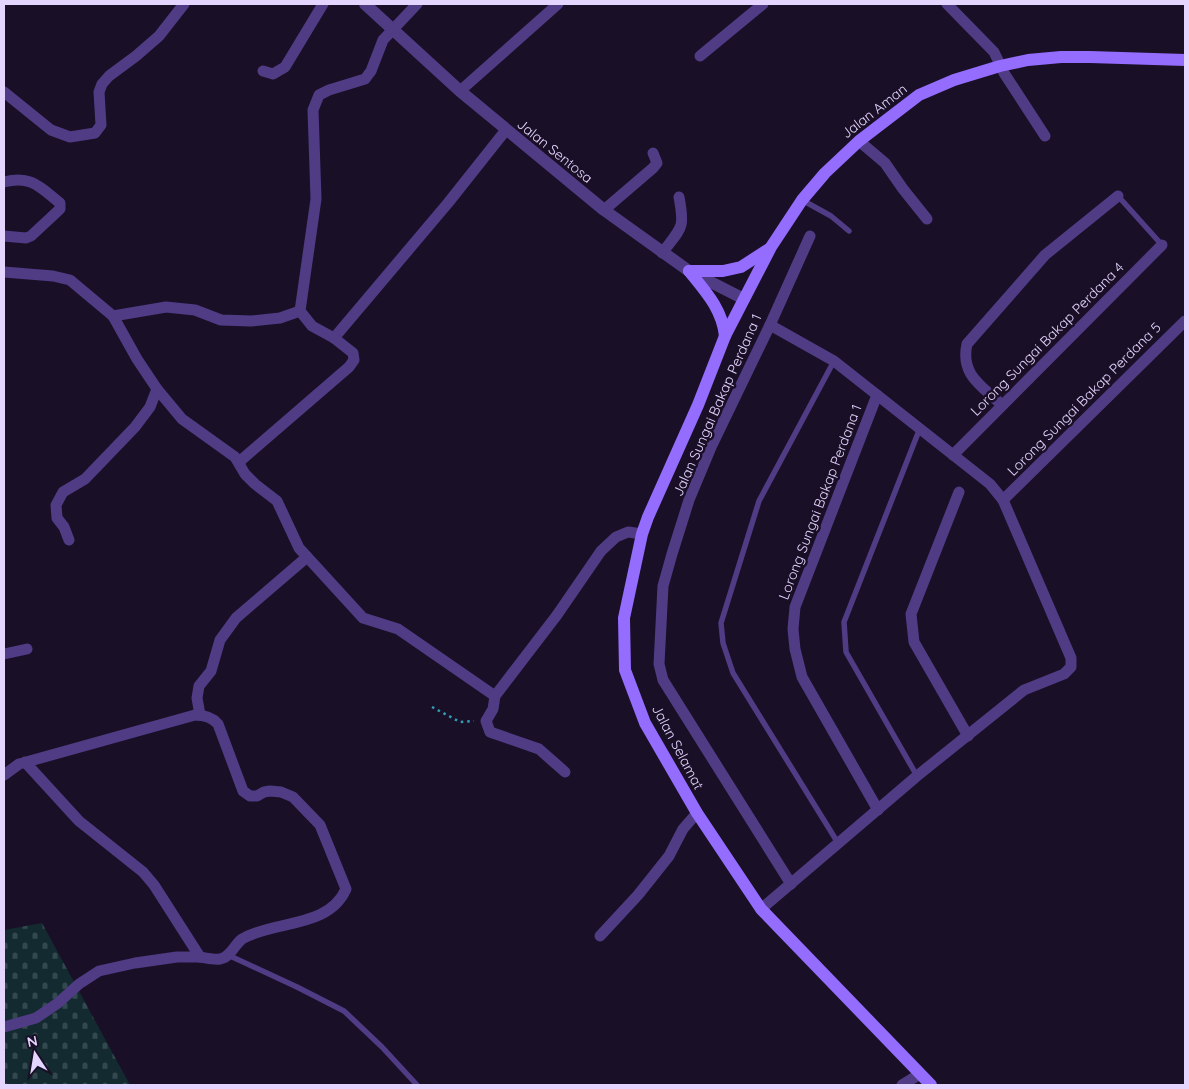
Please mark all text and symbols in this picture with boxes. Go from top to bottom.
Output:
street label: Jalan Aman [838,80,910,142]
street label: Jalan Sentosa [513,115,597,187]
street label: Lorong Sungai Bakap Perdana 4 [966,258,1128,420]
street label: Jalan Sungai Bakap Perdana 1 [669,311,765,499]
street label: Lorong Sungai Bakap Perdana 5 [1003,318,1165,480]
street label: Lorong Sungai Bakap Perdana 1 [774,402,866,602]
street label: Jalan Selamat [648,701,708,793]
north arrow [10,1029,60,1079]
text: N [25,1031,39,1051]

